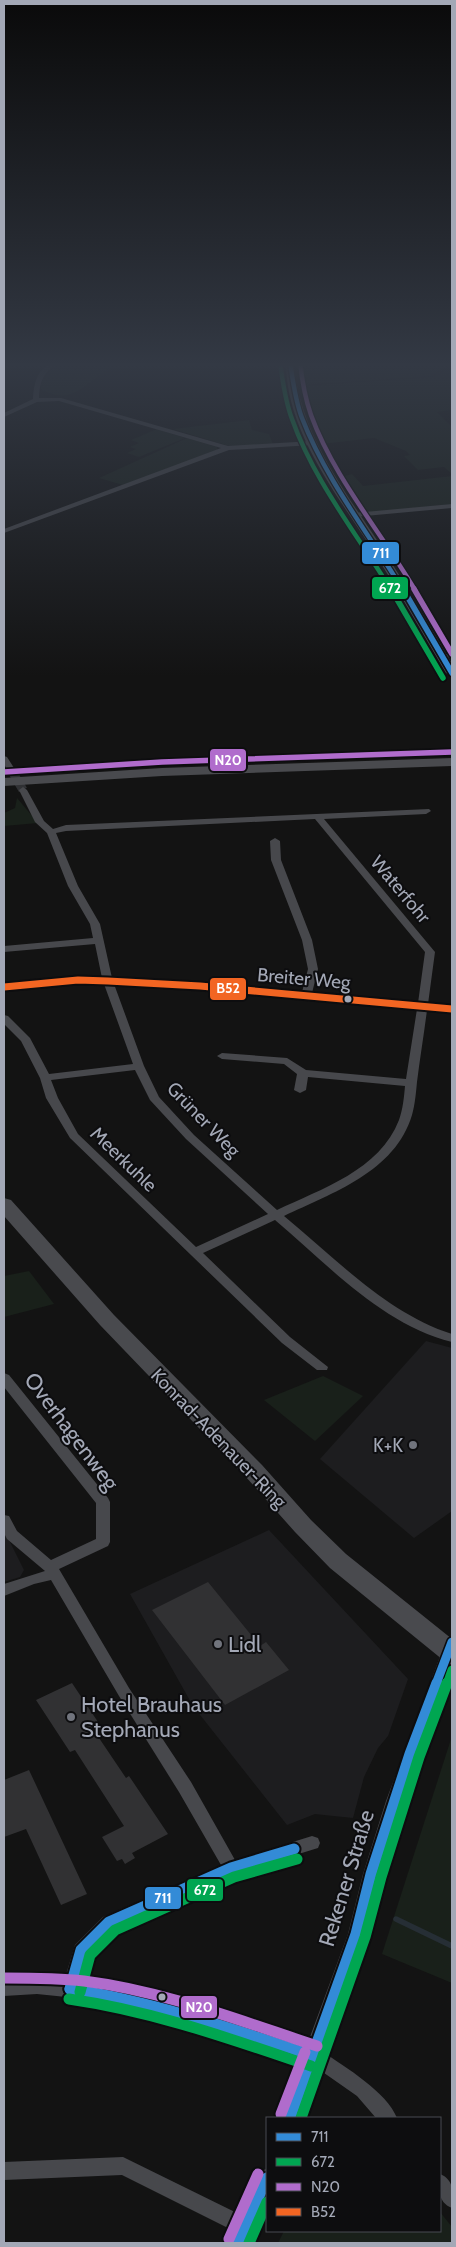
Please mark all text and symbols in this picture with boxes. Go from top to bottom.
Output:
line badge: 711 [361,541,400,565]
text: 711 [372,544,390,562]
line badge: 672 [371,576,409,600]
text: 672 [379,579,401,597]
line badge: N20 [209,748,247,772]
text: N20 [214,751,242,769]
street label: Waterfohr [366,851,435,928]
street label: Breiter Weg [256,963,352,994]
line badge: B52 [209,977,247,1001]
text: B52 [216,979,240,997]
unlabelled marker [343,994,353,1004]
street label: Grüner Weg [162,1077,246,1162]
street label: Meerkuhle [86,1122,162,1197]
street label: Konrad-Adenauer-Ring [146,1364,292,1513]
street label: Overhagenweg [18,1367,125,1496]
place label: K+K [373,1434,403,1457]
marker: K+K [407,1439,419,1451]
place label: Lidl [228,1631,262,1658]
marker: Lidl [212,1638,224,1650]
place label: Hotel Brauhaus Stephanus [81,1691,222,1743]
marker: Hotel Brauhaus Stephanus [65,1711,77,1723]
street label: Rekener Straße [313,1807,380,1950]
line badge: 672 [186,1878,224,1902]
text: 672 [194,1881,216,1899]
line badge: 711 [144,1886,182,1910]
text: 711 [154,1889,172,1907]
unlabelled marker [157,1992,167,2002]
line badge: N20 [180,1995,218,2019]
text: N20 [185,1998,213,2016]
legend [266,2117,441,2232]
text: 711 [311,2128,328,2146]
text: 672 [311,2153,335,2171]
text: N20 [311,2178,340,2196]
text: B52 [311,2203,336,2221]

